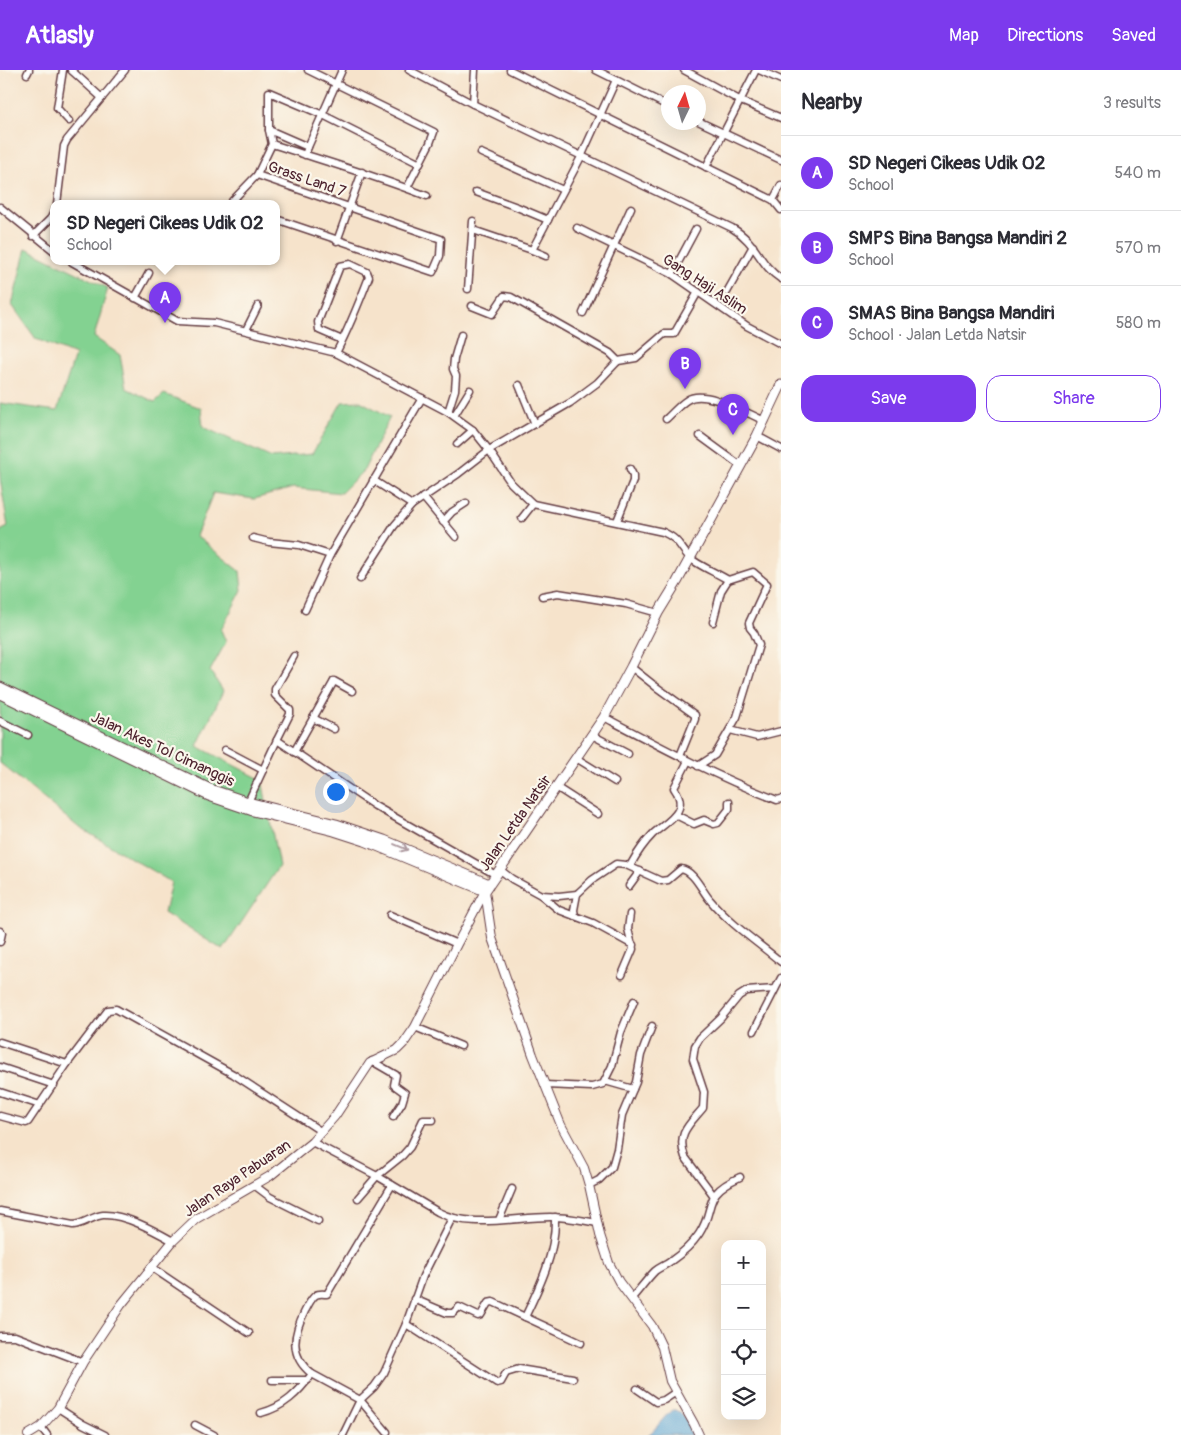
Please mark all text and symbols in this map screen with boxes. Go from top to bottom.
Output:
text: Atlasly [25,21,94,50]
text: Map [949,24,979,47]
text: Directions [1007,24,1083,47]
text: Saved [1111,24,1156,47]
north arrow [661,85,706,130]
text: Nearby [801,89,862,116]
text: 3 results [1103,93,1161,113]
text: SD Negeri Cikeas Udik 02 [848,151,1045,175]
street label: Grass Land 7 [265,157,348,202]
text: A [812,163,822,183]
text: 540 m [1114,163,1161,183]
text: School [848,175,894,195]
popup [50,200,280,265]
text: SD Negeri Cikeas Udik 02 [66,211,264,235]
text: SMPS Bina Bangsa Mandiri 2 [848,226,1067,250]
text: School [66,235,112,255]
text: B [812,238,822,258]
text: 570 m [1115,238,1161,258]
street label: Gang Haji Aslim [659,250,751,319]
text: School [848,250,894,270]
pin: A [149,282,181,323]
text: SMAS Bina Bangsa Mandiri [848,301,1054,325]
text: C [812,313,822,333]
text: 580 m [1116,313,1161,333]
text: School · Jalan Letda Natsir [848,325,1027,345]
pin: B [669,348,701,389]
button: Save [801,375,976,422]
button: Share [986,375,1161,422]
pin: C [717,394,749,435]
street label: Jalan Akes Tol Cimanggis [88,708,238,791]
street label: Jalan Letda Natsir [475,771,556,875]
your location [323,779,349,805]
one-way arrow [393,843,408,853]
street label: Jalan Raya Pabuaran [180,1136,294,1221]
map controls [721,1240,766,1420]
button: + [721,1240,766,1285]
button: − [721,1285,766,1330]
button: locate [721,1330,766,1375]
button: layers [721,1375,766,1420]

